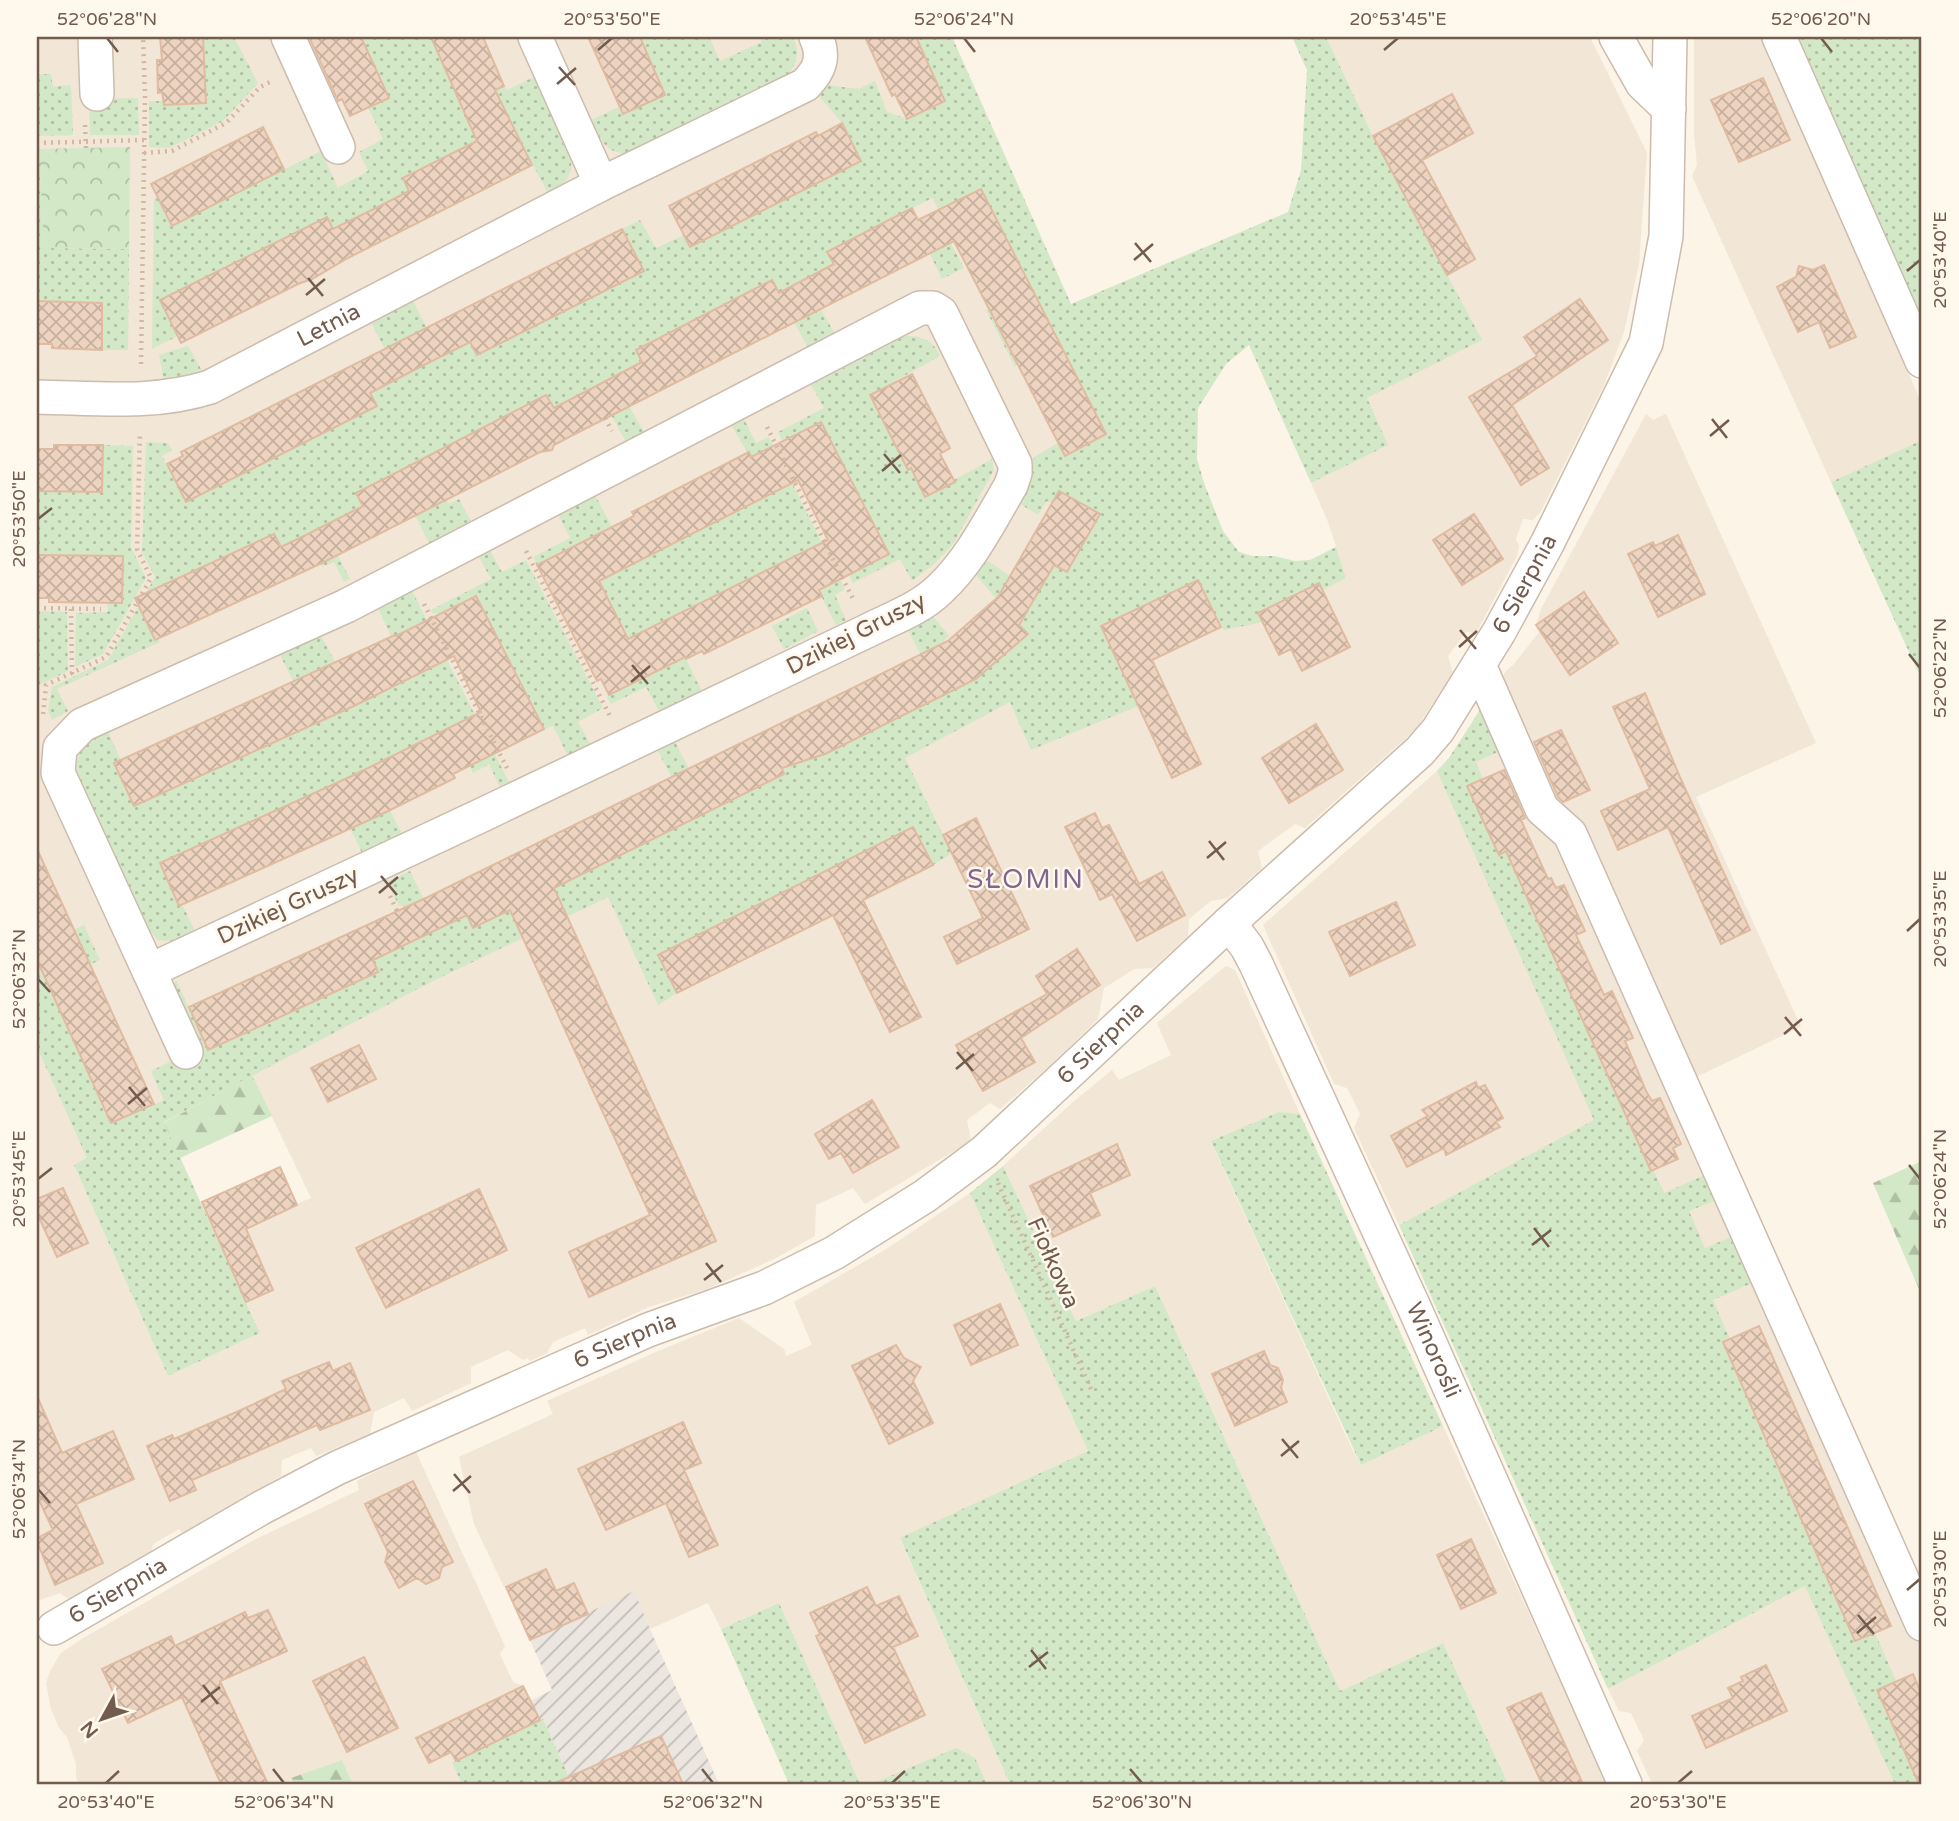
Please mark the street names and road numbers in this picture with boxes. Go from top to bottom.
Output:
street label: Letnia [292,297,365,353]
street label: 6 Sierpnia [1487,530,1563,639]
street label: Dzikiej Gruszy [782,587,930,681]
street label: Dzikiej Gruszy [213,861,363,951]
street label: 6 Sierpnia [1051,995,1150,1090]
street label: Fiołkowa [1021,1213,1085,1313]
street label: Winorośli [1400,1298,1466,1402]
street label: 6 Sierpnia [569,1307,680,1375]
street label: 6 Sierpnia [64,1551,172,1630]

